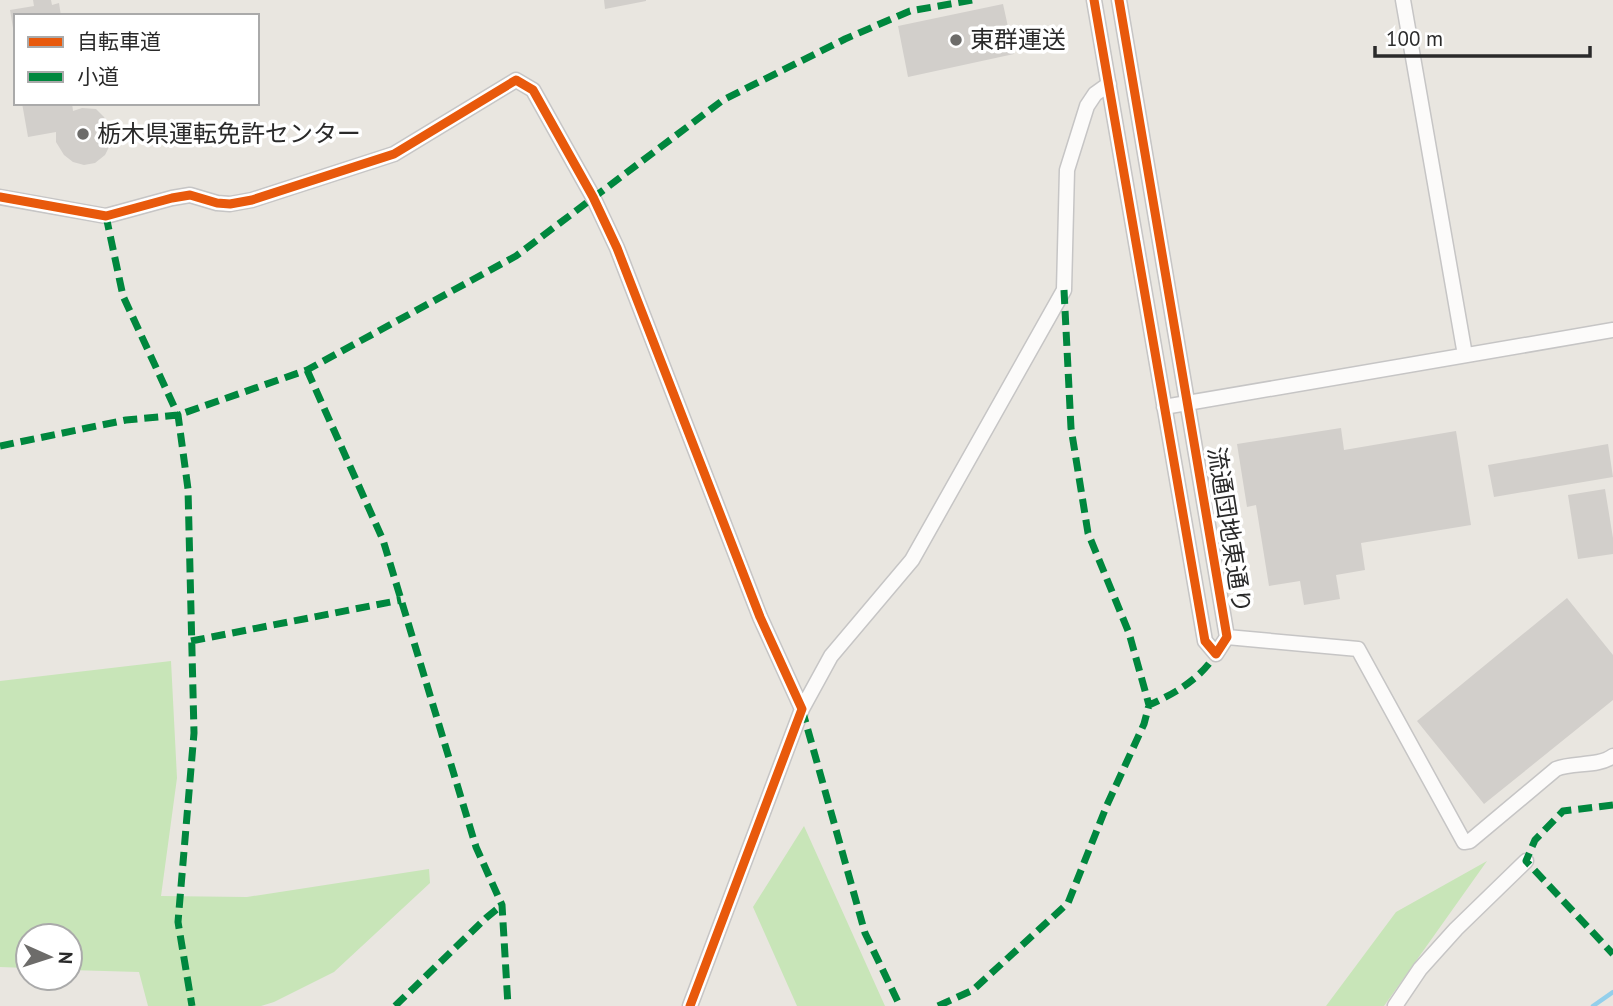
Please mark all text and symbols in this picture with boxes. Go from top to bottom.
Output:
legend [14,14,259,105]
scale bar [1375,14,1590,58]
place label: 東群運送 [970,24,1066,55]
text: 100 m [1386,25,1443,52]
text: 自転車道 [77,28,161,55]
marker: 東群運送 [948,32,964,48]
text: 小道 [77,63,119,90]
place label: 栃木県運転免許センター [97,118,361,149]
marker: 栃木県運転免許センター [75,126,91,142]
street label: 流通団地東通り [1201,445,1258,615]
north arrow [14,922,84,992]
text: N [54,951,78,965]

